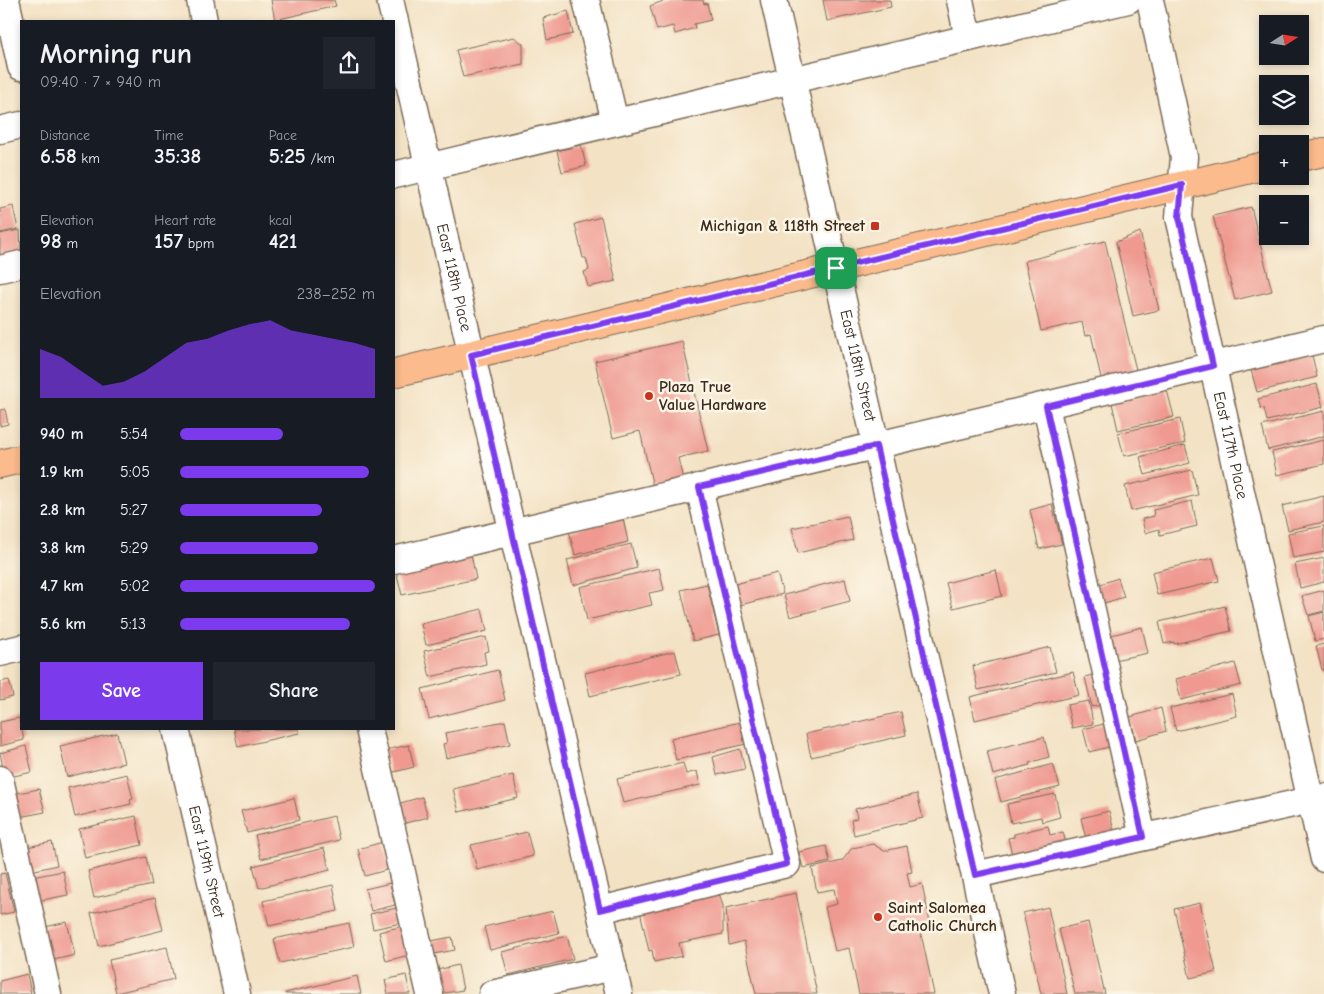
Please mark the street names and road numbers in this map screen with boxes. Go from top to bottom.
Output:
street label: East 118th Place [433,222,475,334]
street label: East 118th Street [836,308,879,424]
street label: East 117th Place [1210,390,1251,501]
street label: East 119th Street [185,804,228,920]

